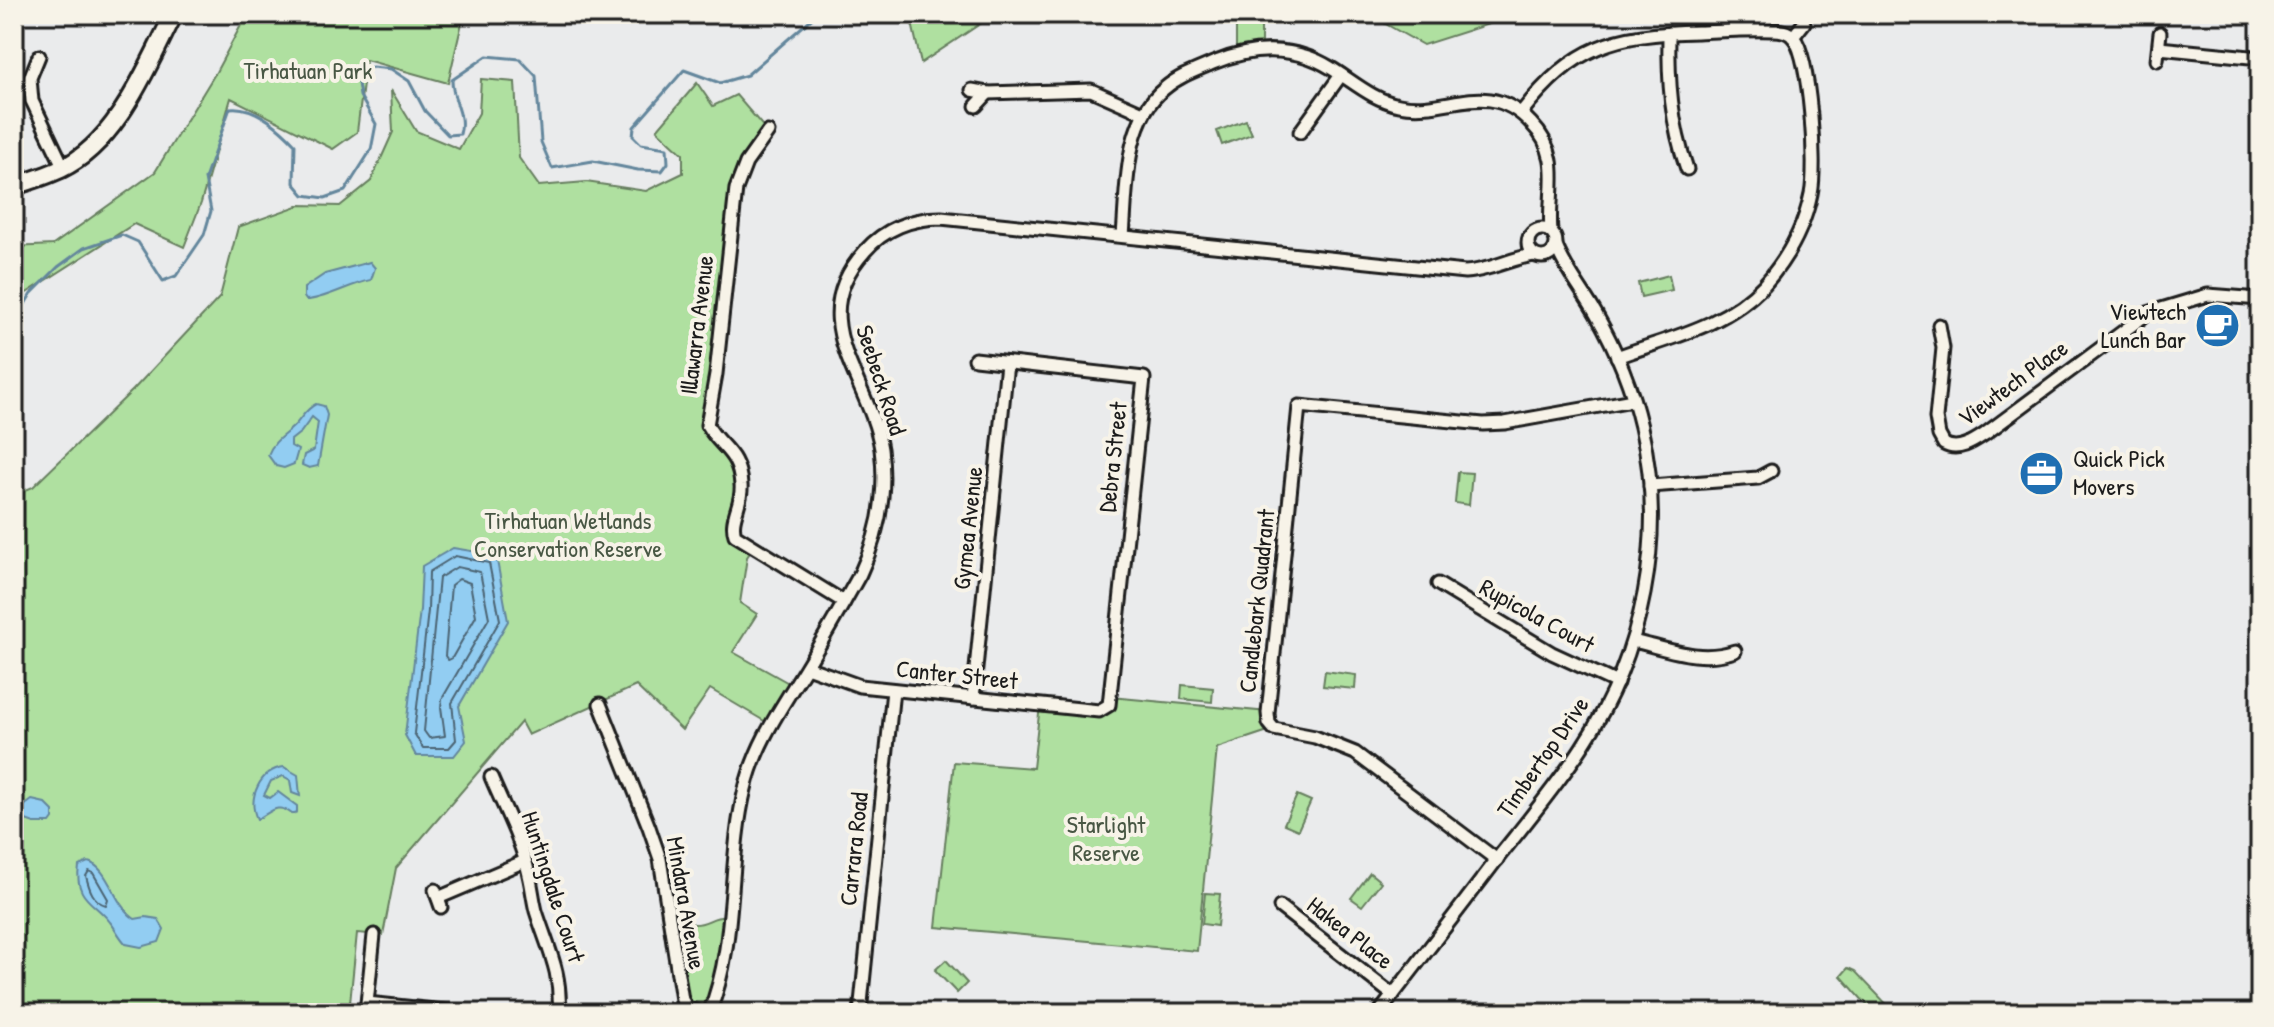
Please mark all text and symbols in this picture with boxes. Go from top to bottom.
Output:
park label: Tirhatuan Park [243,54,373,86]
street label: Illawarra Avenue [672,253,720,396]
place label: Viewtech Lunch Bar [2101,295,2186,355]
cafe icon: Viewtech Lunch Bar [2193,302,2241,350]
street label: Seebeck Road [849,321,915,439]
street label: Viewtech Place [1951,331,2074,433]
street label: Debra Street [1090,399,1134,514]
place label: Quick Pick Movers [2073,442,2165,502]
office icon: Quick Pick Movers [2018,449,2066,497]
street label: Gymea Avenue [945,464,989,591]
park label: Tirhatuan Wetlands Conservation Reserve [474,504,662,564]
street label: Candlebark Quadrant [1230,507,1282,694]
street label: Rupicola Court [1474,570,1601,660]
street label: Canter Street [895,652,1020,696]
street label: Timbertop Drive [1489,689,1596,823]
street label: Carrara Road [831,791,875,907]
street label: Huntingdale Court [514,807,594,967]
park label: Starlight Reserve [1067,808,1146,868]
street label: Mindara Avenue [660,834,714,972]
street label: Hakea Place [1301,888,1401,976]

